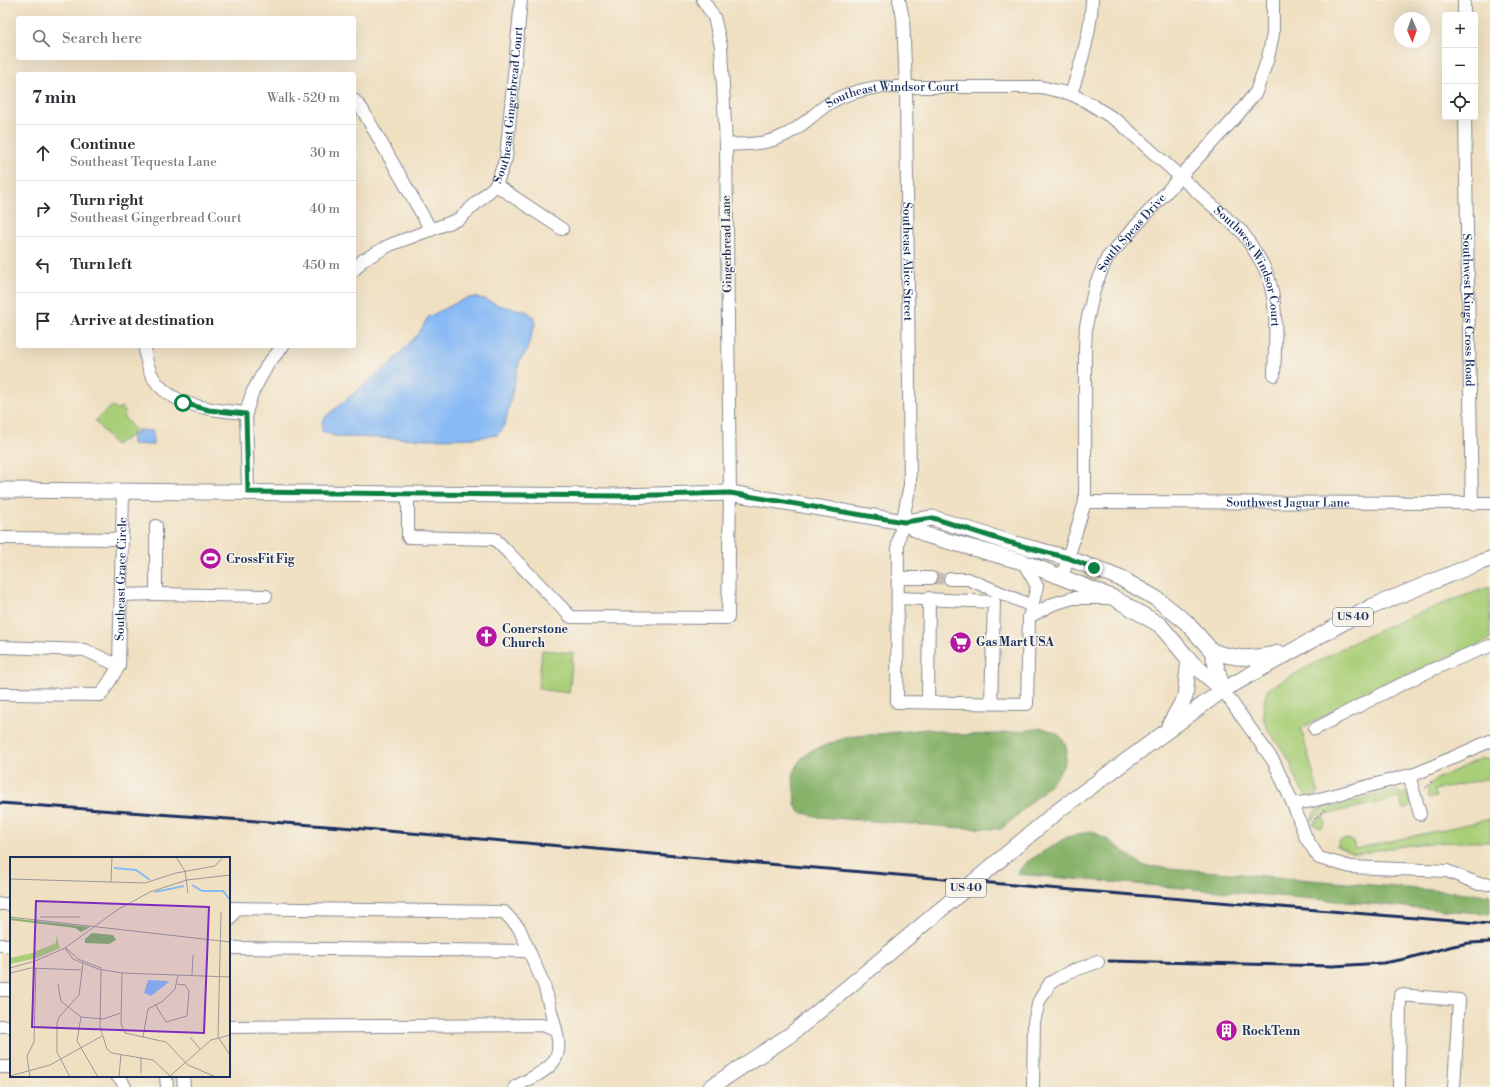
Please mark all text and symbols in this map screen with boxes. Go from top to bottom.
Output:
north arrow [1394,12,1430,48]
map controls [1442,12,1478,120]
button: + [1442,12,1478,48]
search box [16,16,356,60]
street label: Southeast Gingerbread Court [490,25,526,185]
icon: search [30,27,52,49]
text: Search here [62,29,142,48]
button: − [1442,48,1478,84]
street label: Southeast Windsor Court [823,80,960,111]
button: locate [1442,84,1478,120]
text: 7 min [32,87,76,109]
text: Walk · 520 m [267,90,340,106]
text: Continue [70,135,135,154]
icon: ahead [32,142,54,164]
text: 30 m [310,145,340,161]
text: Southeast Tequesta Lane [70,154,217,170]
street label: South Speas Drive [1094,190,1169,274]
text: Turn right [70,191,144,210]
street label: Gingerbread Lane [719,195,735,293]
icon: right [32,198,54,220]
text: 40 m [310,201,340,217]
street label: Southeast Alice Street [900,202,916,322]
street label: Southwest Windsor Court [1211,203,1283,328]
text: Southeast Gingerbread Court [70,210,242,226]
street label: Southwest Kings Cross Road [1460,233,1477,387]
icon: left [32,254,54,276]
text: Turn left [70,255,132,274]
text: 450 m [302,257,340,273]
icon: arrive [32,310,54,332]
text: Arrive at destination [70,311,214,330]
route start [174,394,192,412]
street label: Southwest Jaguar Lane [1226,495,1350,510]
street label: Southeast Grace Circle [112,517,130,641]
sports icon: CrossFit Fig [198,546,224,572]
place label: CrossFit Fig [226,552,296,567]
route end [1085,559,1103,577]
road number: US 40 [1333,608,1373,626]
place label: Conerstone Church [502,622,569,651]
church icon: Conerstone Church [473,623,499,649]
supermarket icon: Gas Mart USA [947,629,973,655]
place label: Gas Mart USA [976,635,1054,650]
inset map [10,857,230,1077]
road number: US 40 [946,879,986,897]
building icon: RockTenn [1214,1018,1240,1044]
place label: RockTenn [1242,1024,1301,1039]

